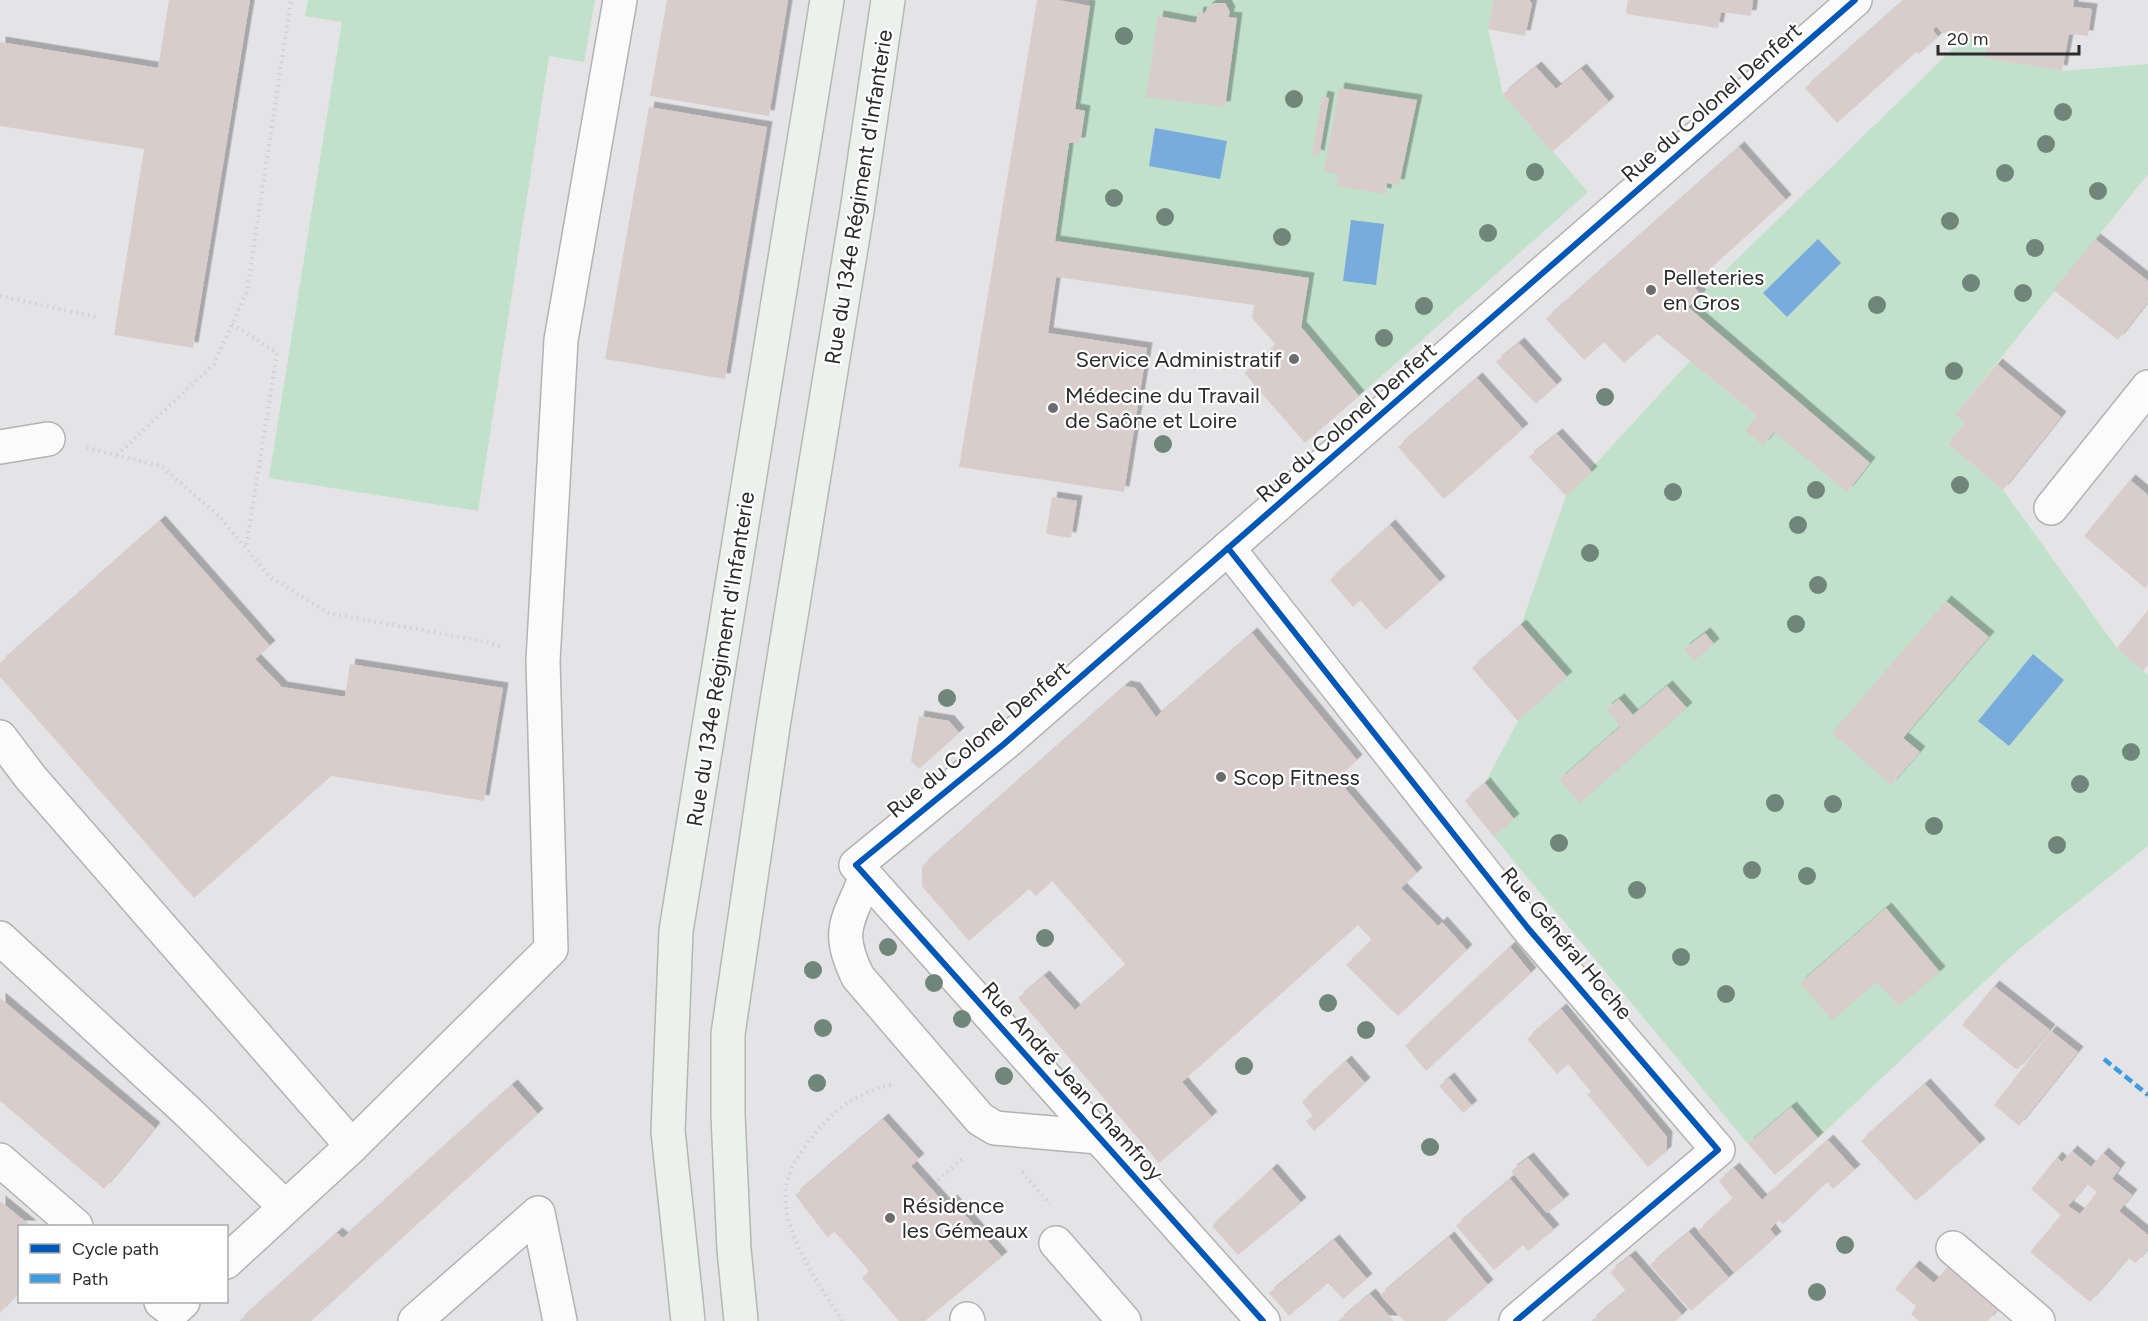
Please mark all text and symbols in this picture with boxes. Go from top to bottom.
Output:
street label: Rue du Colonel Denfert [1616,17,1807,188]
scale bar [1938,18,2079,56]
street label: Rue du 134e Régiment d'Infanterie [819,28,898,366]
text: 20 m [1947,28,1988,50]
place label: Pelleteries en Gros [1663,264,1764,316]
marker: Pelleteries en Gros [1644,283,1658,297]
street label: Rue du Colonel Denfert [1251,337,1442,508]
place label: Service Administratif [1076,346,1283,373]
marker: Service Administratif [1287,352,1301,366]
place label: Médecine du Travail de Saône et Loire [1065,382,1260,434]
marker: Médecine du Travail de Saône et Loire [1046,401,1060,415]
street label: Rue du 134e Régiment d'Infanterie [681,490,760,828]
street label: Rue du Colonel Denfert [882,655,1075,824]
place label: Scop Fitness [1233,764,1360,791]
marker: Scop Fitness [1214,770,1228,784]
street label: Rue Général Hoche [1495,861,1638,1025]
street label: Rue André Jean Chamfroy [976,976,1169,1187]
place label: Résidence les Gémeaux [902,1192,1029,1244]
marker: Résidence les Gémeaux [883,1211,897,1225]
legend [18,1225,228,1303]
text: Cycle path [72,1238,159,1260]
text: Path [72,1268,108,1290]

